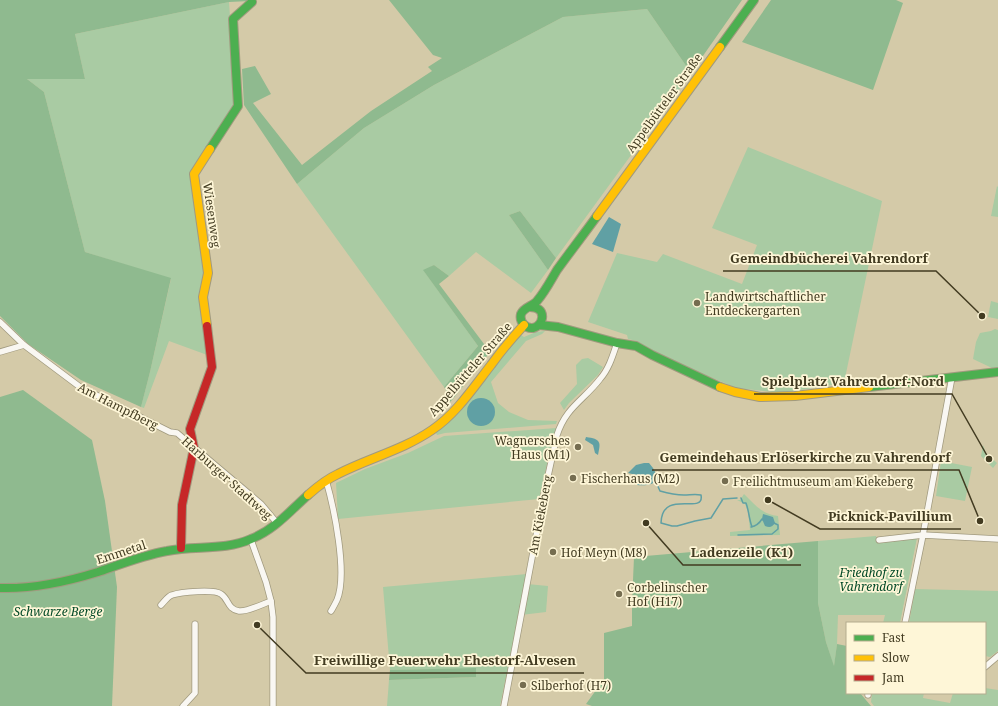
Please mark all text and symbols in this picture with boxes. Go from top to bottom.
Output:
street label: Appelbütteler Straße [622,50,706,156]
street label: Wiesenweg [199,181,225,249]
callout: Gemeindbücherei Vahrendorf [723,246,936,271]
text: Gemeindbücherei Vahrendorf [730,249,930,267]
place label: Landwirtschaftlicher Entdeckergarten [705,288,826,319]
marker: Landwirtschaftlicher Entdeckergarten [692,298,702,308]
street label: Appelbütteler Straße [424,318,516,420]
callout: Spielplatz Vahrendorf-Nord [754,369,952,394]
text: Spielplatz Vahrendorf-Nord [762,372,945,390]
street label: Am Hampfberg [75,378,162,434]
place label: Wagnersches Haus (M1) [494,432,570,463]
street label: Harburger Stadtweg [178,433,276,524]
marker: Wagnersches Haus (M1) [573,442,583,452]
callout: Gemeindehaus Erlöserkirche zu Vahrendorf [652,445,959,470]
text: Gemeindehaus Erlöserkirche zu Vahrendorf [659,448,952,466]
place label: Fischerhaus (M2) [581,470,680,487]
street label: Am Kiekeberg [524,473,556,556]
marker: Fischerhaus (M2) [568,473,578,483]
place label: Freilichtmuseum am Kiekeberg [733,473,914,490]
marker: Freilichtmuseum am Kiekeberg [720,476,730,486]
callout: Picknick-Pavillium [820,504,961,529]
text: Picknick-Pavillium [828,507,952,525]
street label: Emmetal [94,536,148,568]
callout: Ladenzeile (K1) [683,540,801,565]
text: Ladenzeile (K1) [691,543,793,561]
place label: Hof Meyn (M8) [561,544,647,561]
marker: Hof Meyn (M8) [548,547,558,557]
park label: Friedhof zu Vahrendorf [838,564,905,595]
place label: Corbelinscher Hof (H17) [627,579,707,610]
marker: Corbelinscher Hof (H17) [614,589,624,599]
park label: Schwarze Berge [14,603,103,620]
legend [846,622,986,694]
text: Fast [882,629,905,646]
callout: Freiwillige Feuerwehr Ehestorf-Alvesen [306,648,584,673]
text: Slow [882,649,910,666]
text: Freiwillige Feuerwehr Ehestorf-Alvesen [314,651,576,669]
text: Jam [881,669,904,686]
place label: Silberhof (H7) [531,677,611,694]
marker: Silberhof (H7) [518,680,528,690]

